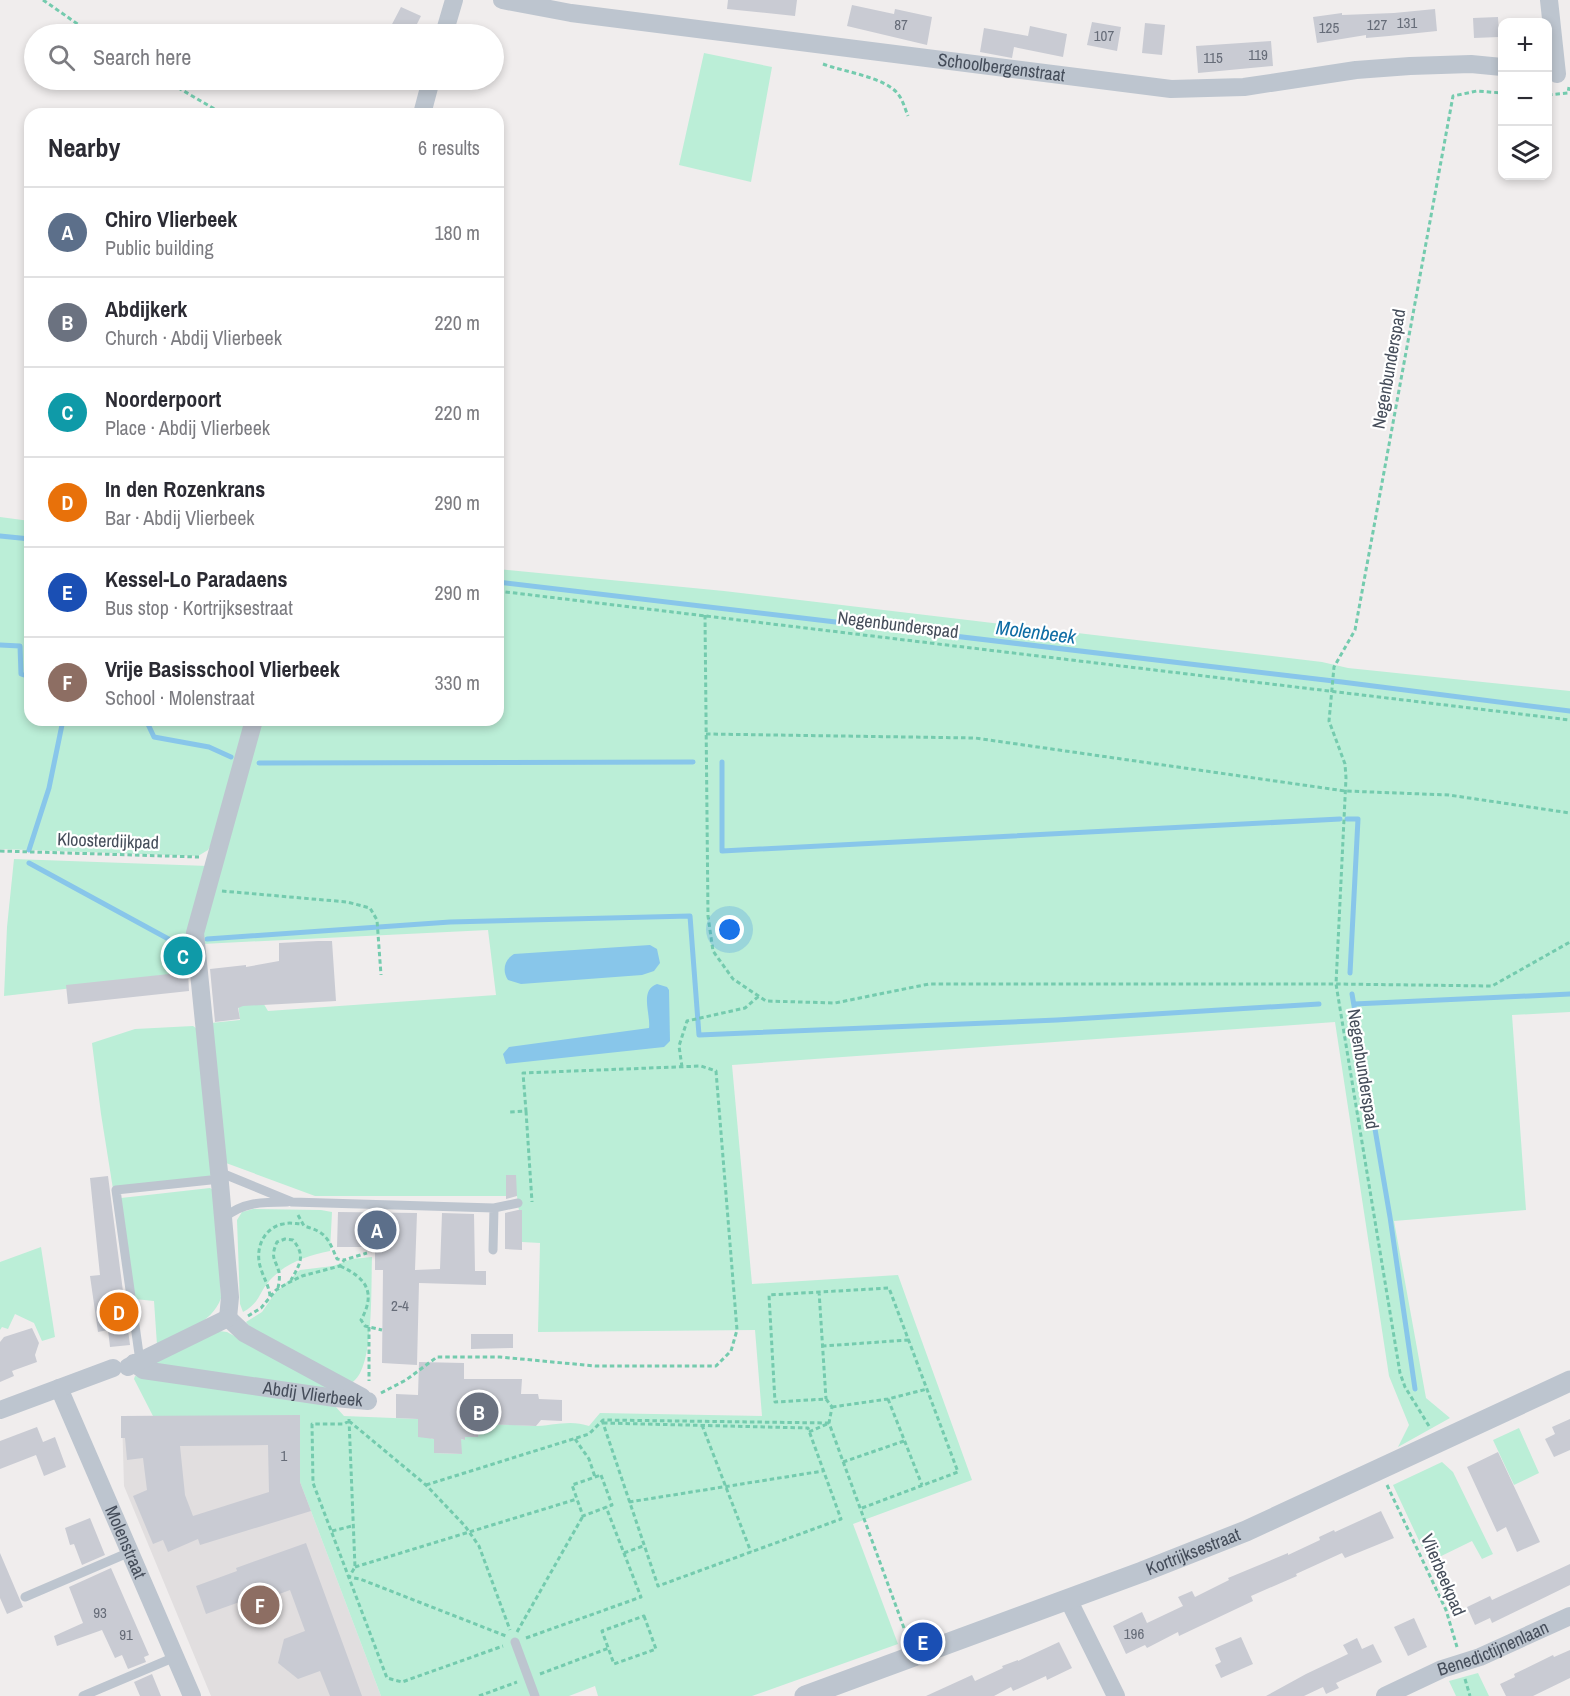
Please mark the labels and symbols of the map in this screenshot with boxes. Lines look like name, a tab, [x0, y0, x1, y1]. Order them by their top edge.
house number: 131	[1397, 12, 1417, 33]
house number: 87	[894, 14, 908, 35]
house number: 127	[1367, 14, 1387, 35]
house number: 125	[1319, 17, 1339, 38]
house number: 107	[1094, 25, 1114, 46]
house number: 119	[1248, 44, 1268, 65]
street label: Schoolbergenstraat	[936, 47, 1067, 87]
house number: 115	[1203, 47, 1223, 68]
street label: Negenbunderspad	[1366, 307, 1411, 431]
street label: Negenbunderspad	[836, 605, 960, 644]
water label: Molenbeek	[995, 613, 1078, 650]
street label: Kloosterdijkpad	[57, 826, 159, 855]
your location	[715, 915, 744, 944]
pin: C	[164, 934, 202, 978]
street label: Negenbunderspad	[1342, 1007, 1385, 1131]
pin: A	[358, 1208, 397, 1252]
pin: D	[100, 1290, 138, 1334]
house number: 2-4	[391, 1295, 409, 1316]
street label: Abdij Vlierbeek	[260, 1375, 364, 1413]
pin: B	[460, 1390, 498, 1434]
house number: 1	[281, 1445, 288, 1466]
street label: Molenstraat	[99, 1502, 153, 1582]
street label: Kortrijksestraat	[1142, 1522, 1244, 1581]
street label: Vlierbeekpad	[1415, 1530, 1472, 1620]
pin: F	[240, 1582, 280, 1628]
house number: 93	[93, 1602, 107, 1623]
street label: Benedictijnenlaan	[1434, 1614, 1553, 1682]
pin: E	[904, 1620, 942, 1664]
house number: 196	[1124, 1623, 1144, 1644]
house number: 91	[119, 1624, 133, 1645]

